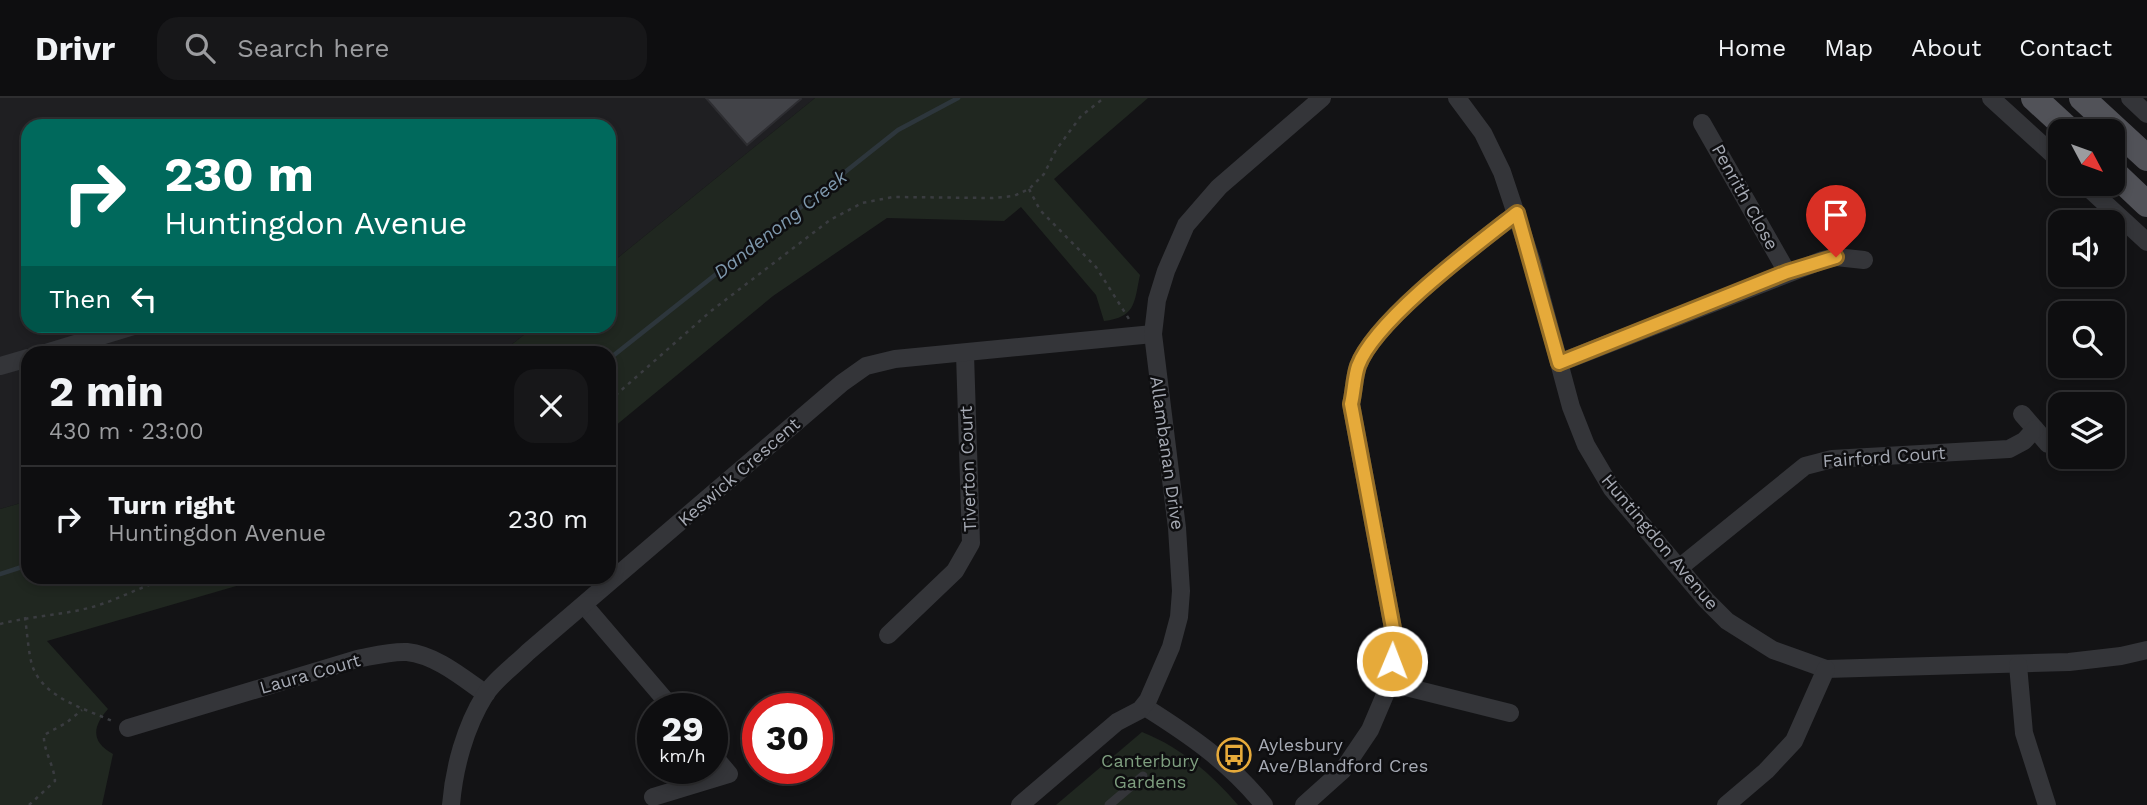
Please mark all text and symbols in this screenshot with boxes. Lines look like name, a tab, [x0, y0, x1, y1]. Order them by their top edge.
search box	[157, 17, 647, 80]
text: Drivr	[35, 29, 115, 68]
icon: search	[181, 29, 219, 67]
text: Search here	[237, 33, 390, 63]
text: Home	[1718, 34, 1786, 62]
text: Map	[1824, 34, 1873, 62]
text: About	[1911, 34, 1981, 62]
text: Contact	[2019, 34, 2112, 62]
north arrow	[2048, 119, 2124, 196]
map controls	[2048, 119, 2125, 469]
street label: Penrith Close	[1708, 140, 1783, 253]
text: 230 m	[164, 145, 314, 203]
icon: right	[49, 147, 140, 238]
water label: Dandenong Creek	[709, 165, 852, 284]
pin	[1806, 185, 1866, 257]
icon: arrive	[1817, 196, 1855, 234]
text: Huntingdon Avenue	[164, 204, 467, 242]
button: sound	[2048, 210, 2125, 287]
icon: left	[125, 280, 163, 318]
text: Then	[49, 284, 111, 314]
button: search	[2048, 301, 2125, 378]
text: 2 min	[49, 367, 164, 416]
button: close	[514, 369, 588, 443]
street label: Allambanan Drive	[1146, 375, 1189, 531]
button: layers	[2048, 392, 2125, 469]
street label: Tiverton Court	[955, 405, 980, 532]
street label: Keswick Crescent	[673, 413, 804, 530]
text: 430 m · 23:00	[49, 418, 204, 445]
street label: Fairford Court	[1822, 442, 1947, 471]
street label: Huntingdon Avenue	[1598, 470, 1723, 614]
text: Turn right	[108, 490, 235, 520]
icon: right	[49, 500, 87, 538]
text: 230 m	[508, 504, 588, 534]
text: Huntingdon Avenue	[108, 520, 326, 547]
position arrow	[1355, 624, 1429, 698]
street label: Laura Court	[257, 649, 363, 698]
speed limit sign: 30	[742, 693, 833, 784]
text: 29	[661, 708, 704, 750]
place label: Aylesbury Ave/Blandford Cres	[1258, 734, 1428, 776]
bus stop icon: Aylesbury Ave/Blandford Cres	[1215, 736, 1253, 774]
text: km/h	[659, 745, 706, 766]
park label: Canterbury Gardens	[1101, 750, 1200, 792]

